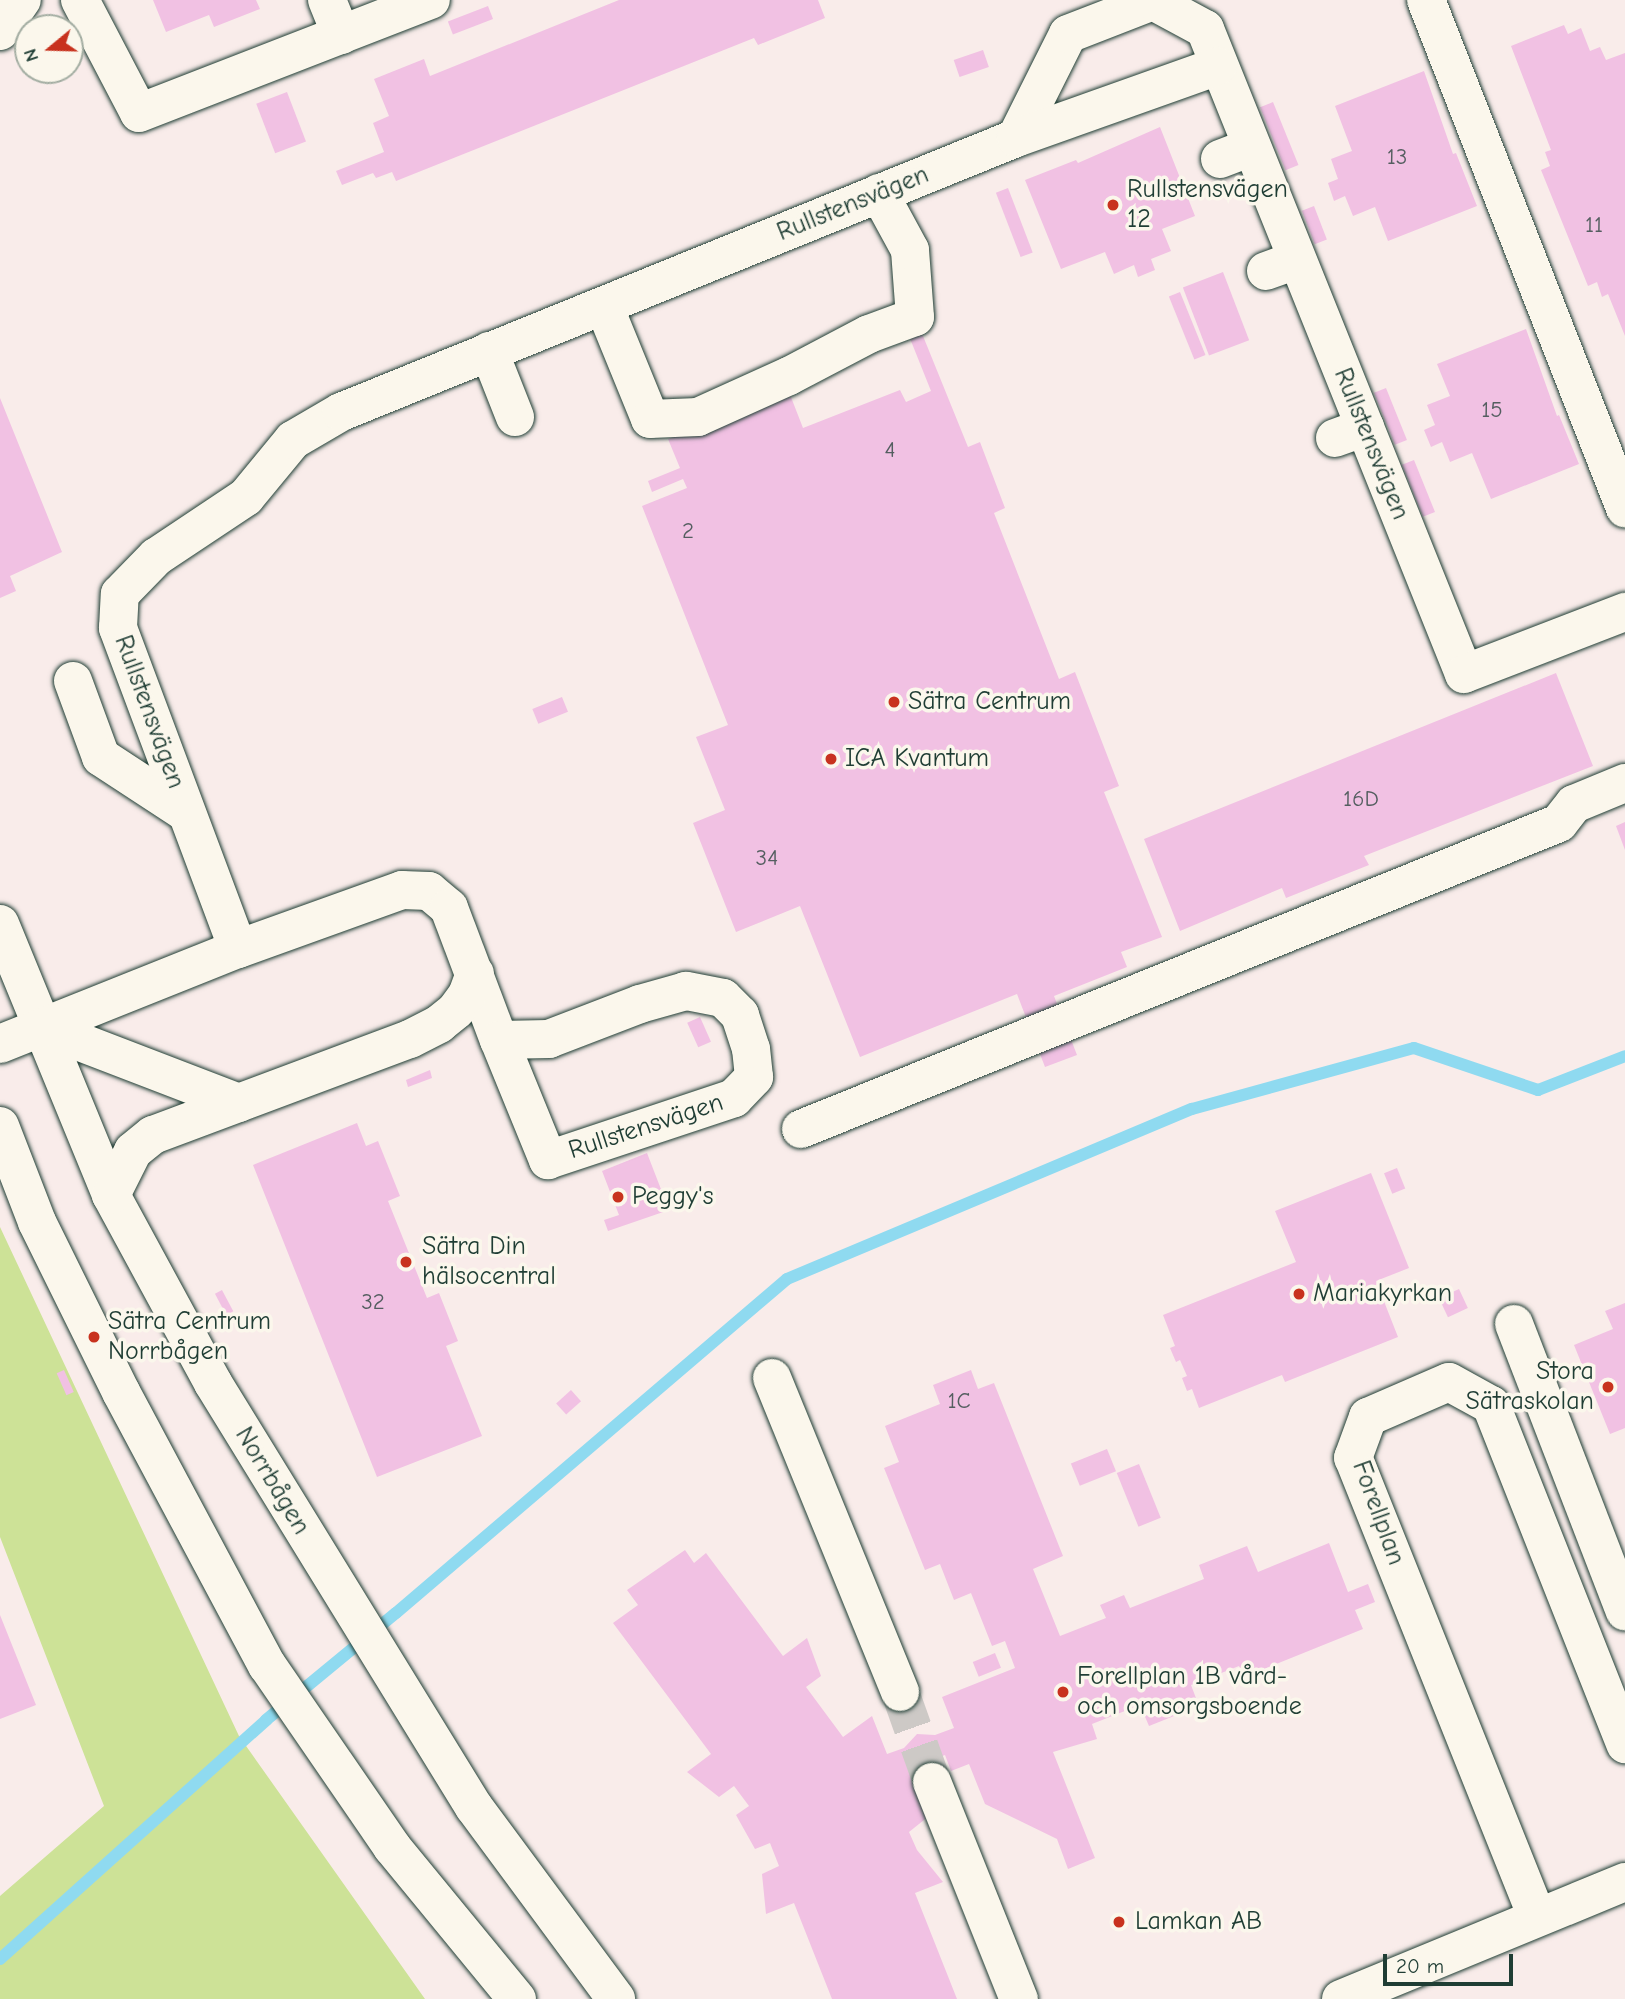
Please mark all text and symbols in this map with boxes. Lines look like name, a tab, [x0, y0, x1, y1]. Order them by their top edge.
north arrow	[14, 14, 84, 84]
text: N	[19, 46, 43, 65]
house number: 13	[1387, 143, 1407, 171]
street label: Rullstensvägen	[773, 159, 933, 249]
place label: Rullstensvägen 12	[1127, 174, 1288, 235]
marker: Rullstensvägen 12	[1105, 197, 1121, 213]
house number: 11	[1585, 211, 1603, 239]
street label: Rullstensvägen	[1326, 364, 1416, 524]
house number: 15	[1481, 396, 1503, 424]
house number: 4	[884, 436, 896, 464]
house number: 2	[682, 517, 694, 545]
street label: Rullstensvägen	[107, 631, 191, 793]
place label: Sätra Centrum	[908, 686, 1071, 718]
marker: Sätra Centrum	[886, 694, 902, 710]
place label: ICA Kvantum	[845, 743, 989, 775]
marker: ICA Kvantum	[823, 751, 839, 767]
house number: 16D	[1343, 785, 1379, 813]
house number: 34	[756, 844, 778, 872]
street label: Rullstensvägen	[565, 1087, 727, 1167]
place label: Peggy's	[632, 1181, 714, 1213]
marker: Peggy's	[610, 1189, 626, 1205]
place label: Sätra Din hälsocentral	[422, 1231, 556, 1292]
marker: Sätra Din hälsocentral	[396, 1252, 416, 1272]
place label: Mariakyrkan	[1313, 1278, 1452, 1310]
marker: Mariakyrkan	[1291, 1286, 1307, 1302]
house number: 32	[361, 1288, 385, 1316]
place label: Sätra Centrum Norrbågen	[108, 1306, 271, 1368]
marker: Sätra Centrum Norrbågen	[86, 1329, 102, 1345]
place label: Stora Sätraskolan	[1465, 1356, 1594, 1418]
marker: Stora Sätraskolan	[1600, 1379, 1616, 1395]
house number: 1C	[947, 1387, 971, 1415]
street label: Norrbågen	[228, 1422, 316, 1540]
street label: Forellplan	[1345, 1457, 1411, 1569]
place label: Forellplan 1B vård- och omsorgsboende	[1077, 1661, 1302, 1722]
marker: Forellplan 1B vård- och omsorgsboende	[1055, 1684, 1071, 1700]
place label: Lamkan AB	[1135, 1906, 1262, 1938]
marker: Lamkan AB	[1109, 1912, 1129, 1932]
scale bar	[1387, 1940, 1516, 1984]
text: 20 m	[1396, 1954, 1444, 1978]

